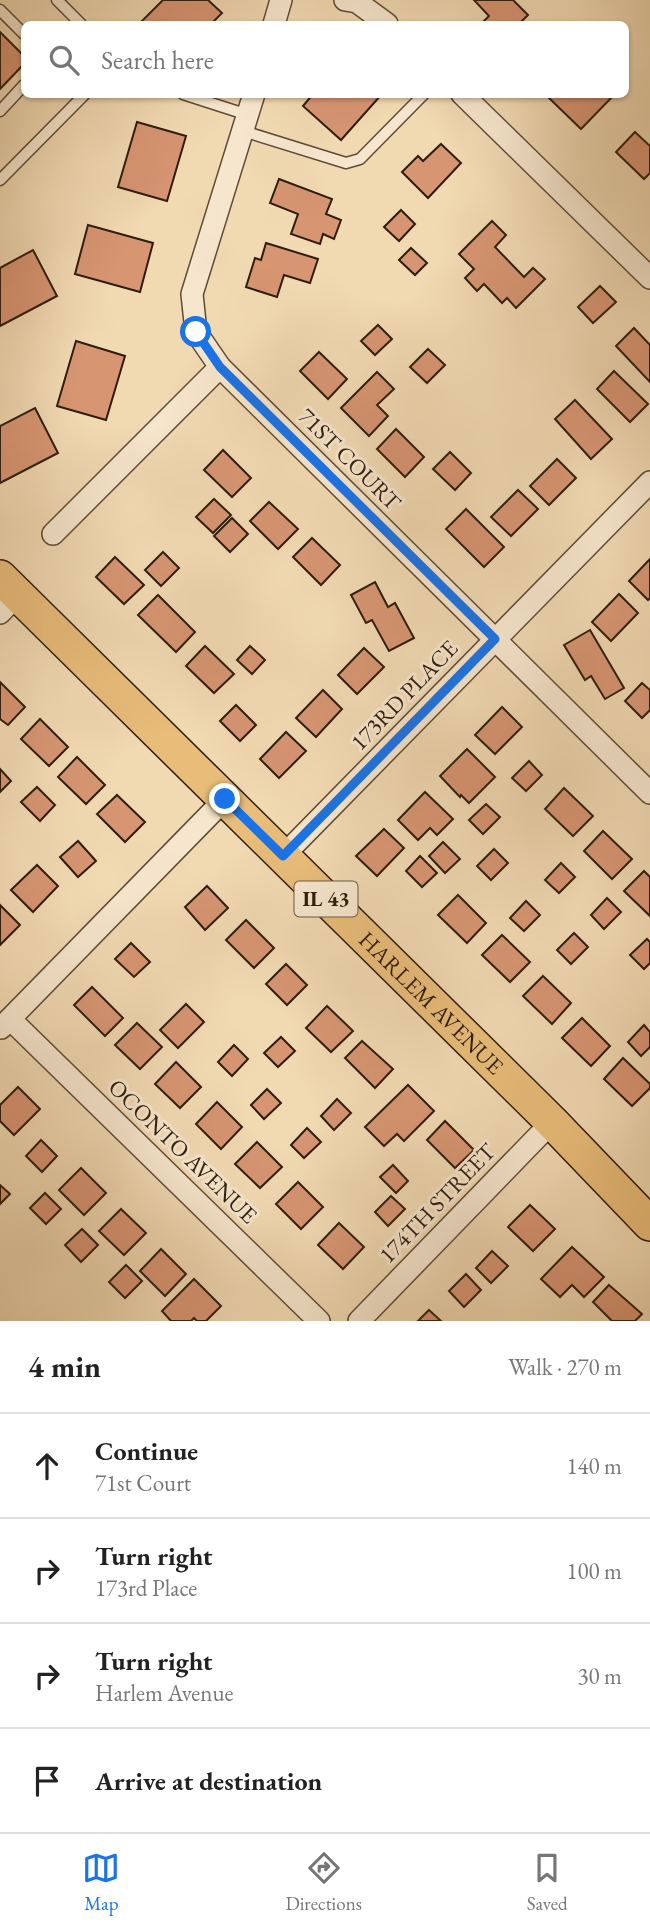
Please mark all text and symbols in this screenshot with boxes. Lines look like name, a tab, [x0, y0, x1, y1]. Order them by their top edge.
search box	[21, 21, 629, 98]
icon: search	[45, 41, 83, 79]
text: Search here	[101, 43, 214, 77]
route start	[180, 316, 211, 347]
street label: 71ST COURT	[292, 401, 408, 517]
street label: 173RD PLACE	[344, 633, 464, 757]
route end	[209, 783, 240, 814]
road number: IL 43	[294, 881, 358, 916]
street label: HARLEM AVENUE	[352, 925, 510, 1081]
street label: OCONTO AVENUE	[102, 1072, 264, 1230]
street label: 174TH STREET	[372, 1136, 502, 1269]
text: 4 min	[28, 1347, 101, 1386]
text: Walk · 270 m	[508, 1352, 622, 1382]
text: Continue	[95, 1434, 198, 1468]
icon: ahead	[28, 1447, 66, 1485]
text: 140 m	[566, 1451, 622, 1481]
text: 71st Court	[95, 1468, 191, 1498]
text: Turn right	[95, 1539, 213, 1573]
icon: right	[28, 1552, 66, 1590]
text: 100 m	[566, 1556, 622, 1586]
text: 173rd Place	[95, 1573, 197, 1603]
text: Turn right	[95, 1644, 213, 1678]
icon: right	[28, 1657, 66, 1695]
text: 30 m	[577, 1661, 622, 1691]
text: Harlem Avenue	[95, 1678, 233, 1708]
icon: arrive	[28, 1762, 66, 1800]
text: Arrive at destination	[95, 1764, 322, 1798]
tab: Map	[82, 1849, 120, 1916]
tab: Directions	[285, 1849, 362, 1916]
tab: Saved	[527, 1849, 568, 1916]

